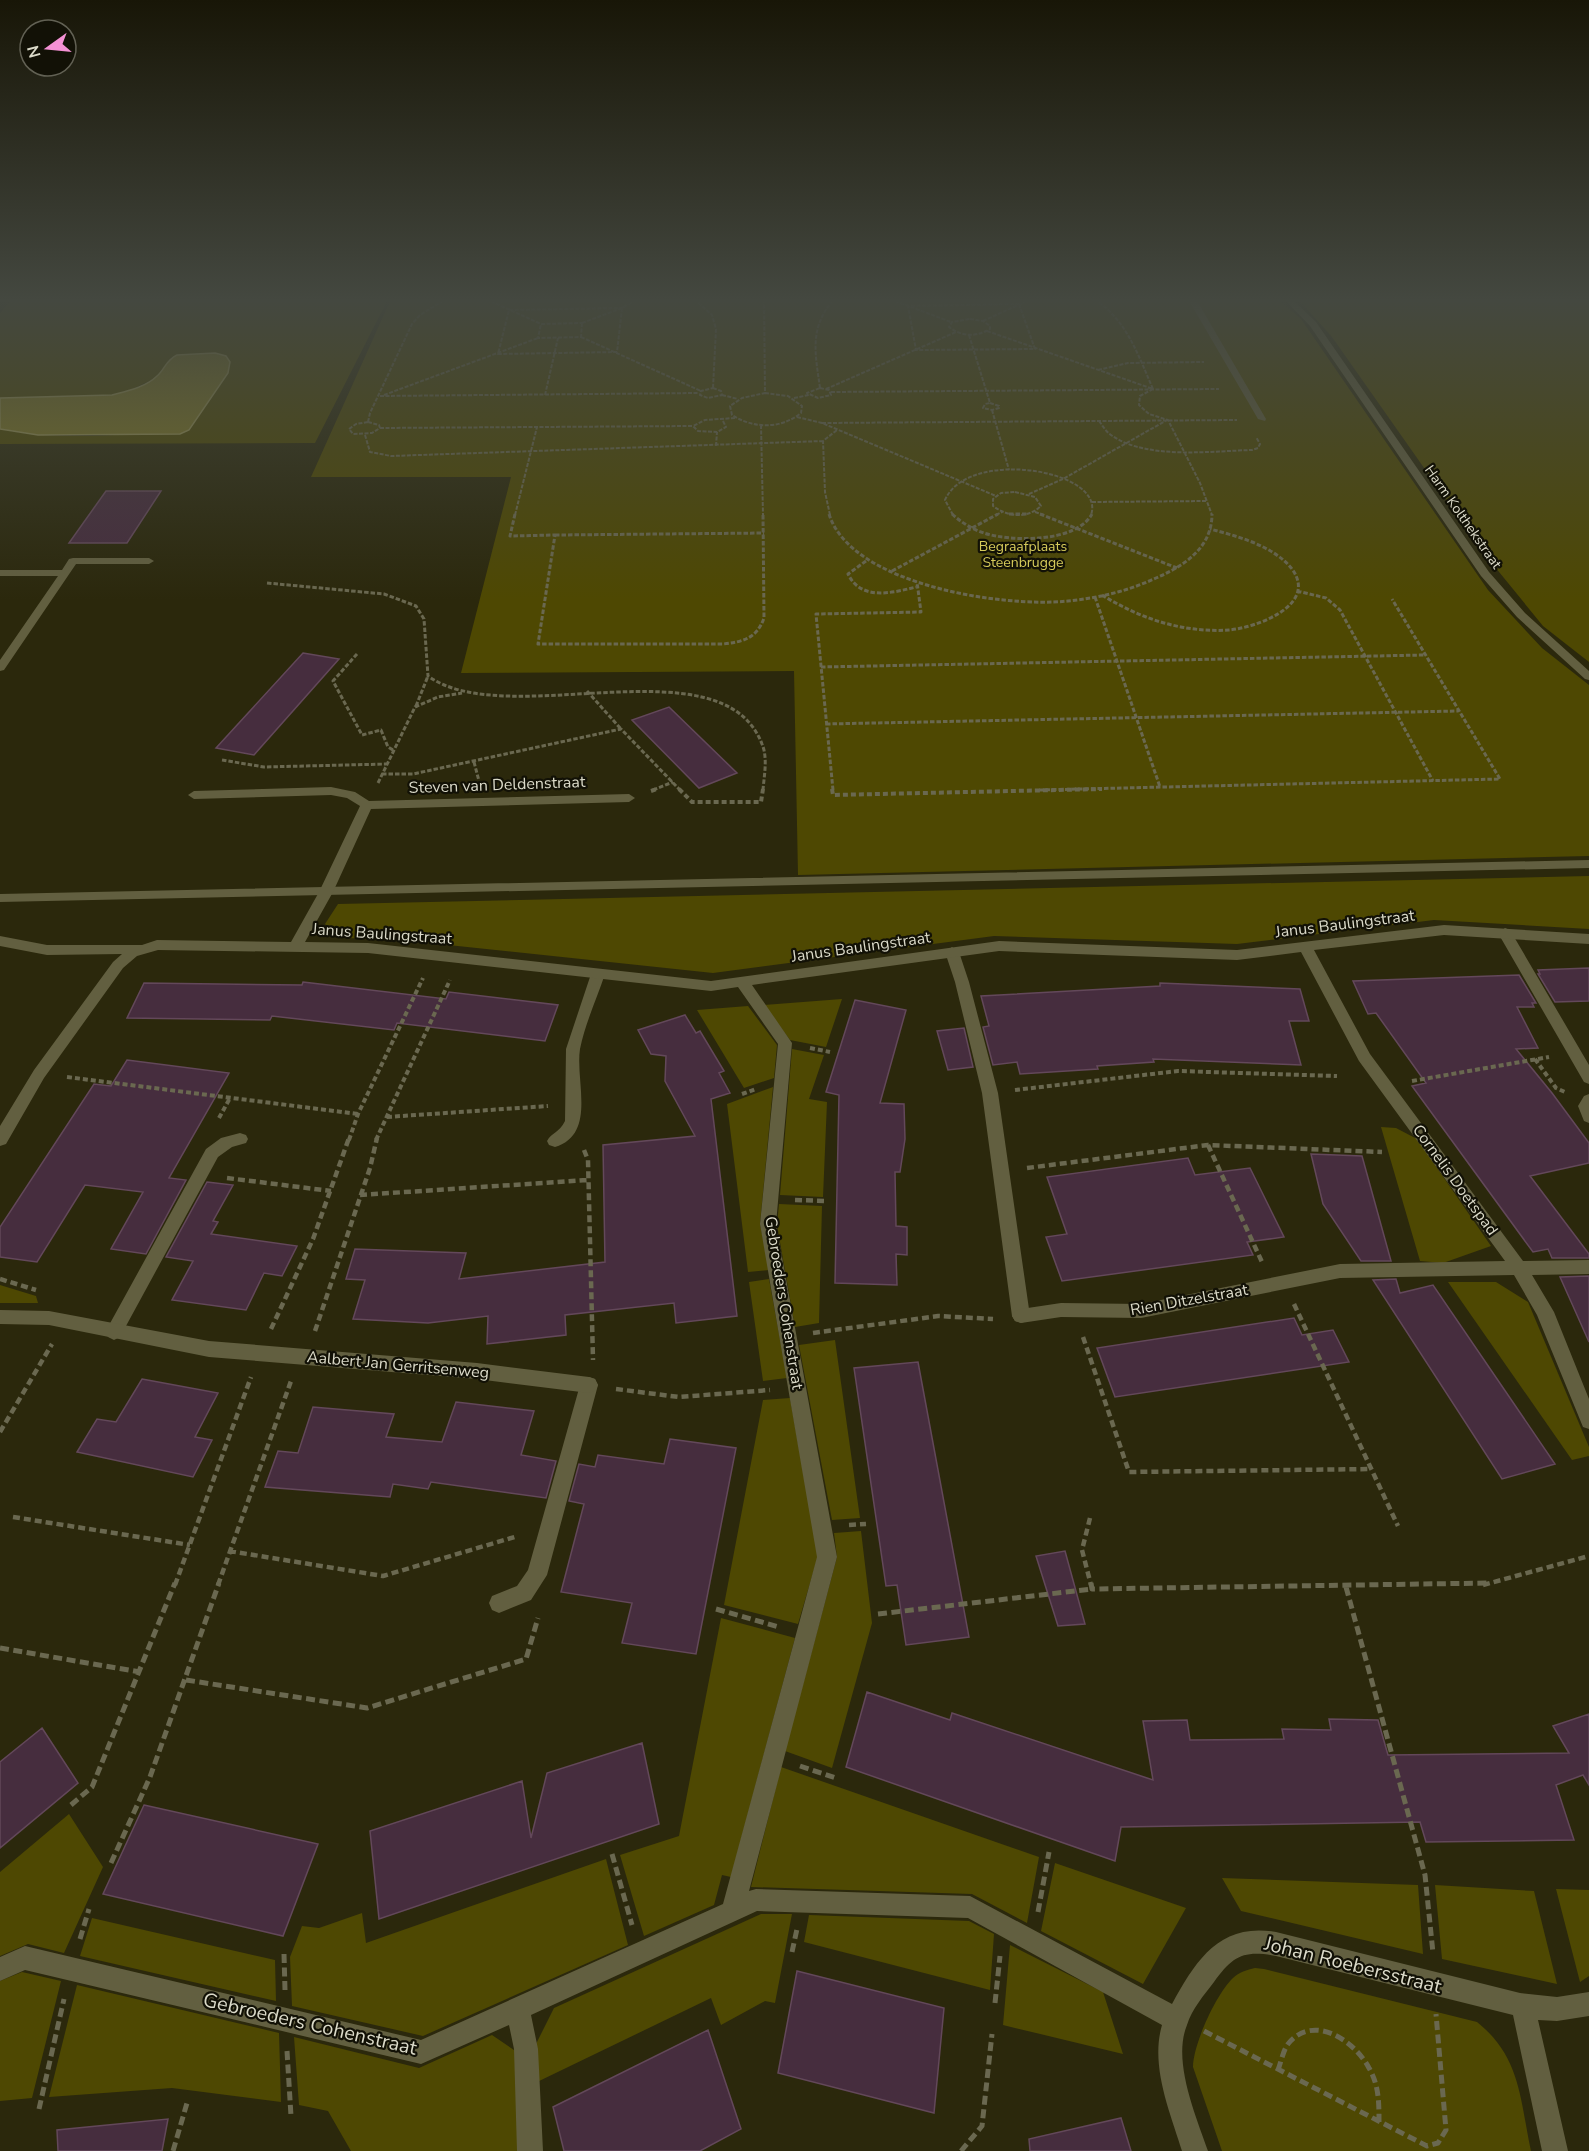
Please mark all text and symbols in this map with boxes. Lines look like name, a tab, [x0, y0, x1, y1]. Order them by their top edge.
north arrow	[18, 18, 78, 78]
text: N	[22, 43, 47, 60]
street label: Harm Kolthekstraat	[1420, 461, 1506, 573]
park label: Begraafplaats Steenbrugge	[979, 537, 1067, 572]
street label: Steven van Deldenstraat	[408, 771, 586, 799]
street label: Janus Baulingstraat	[1273, 904, 1416, 944]
street label: Janus Baulingstraat	[310, 918, 453, 950]
street label: Janus Baulingstraat	[789, 926, 932, 968]
street label: Cornelis Doetspad	[1407, 1120, 1503, 1240]
street label: Gebroeders Cohenstraat	[759, 1215, 809, 1392]
street label: Rien Ditzelstraat	[1128, 1279, 1250, 1321]
street label: Aalbert Jan Gerritsenweg	[306, 1346, 490, 1384]
street label: Johan Roebersstraat	[1261, 1930, 1445, 2000]
street label: Gebroeders Cohenstraat	[200, 1986, 421, 2062]

